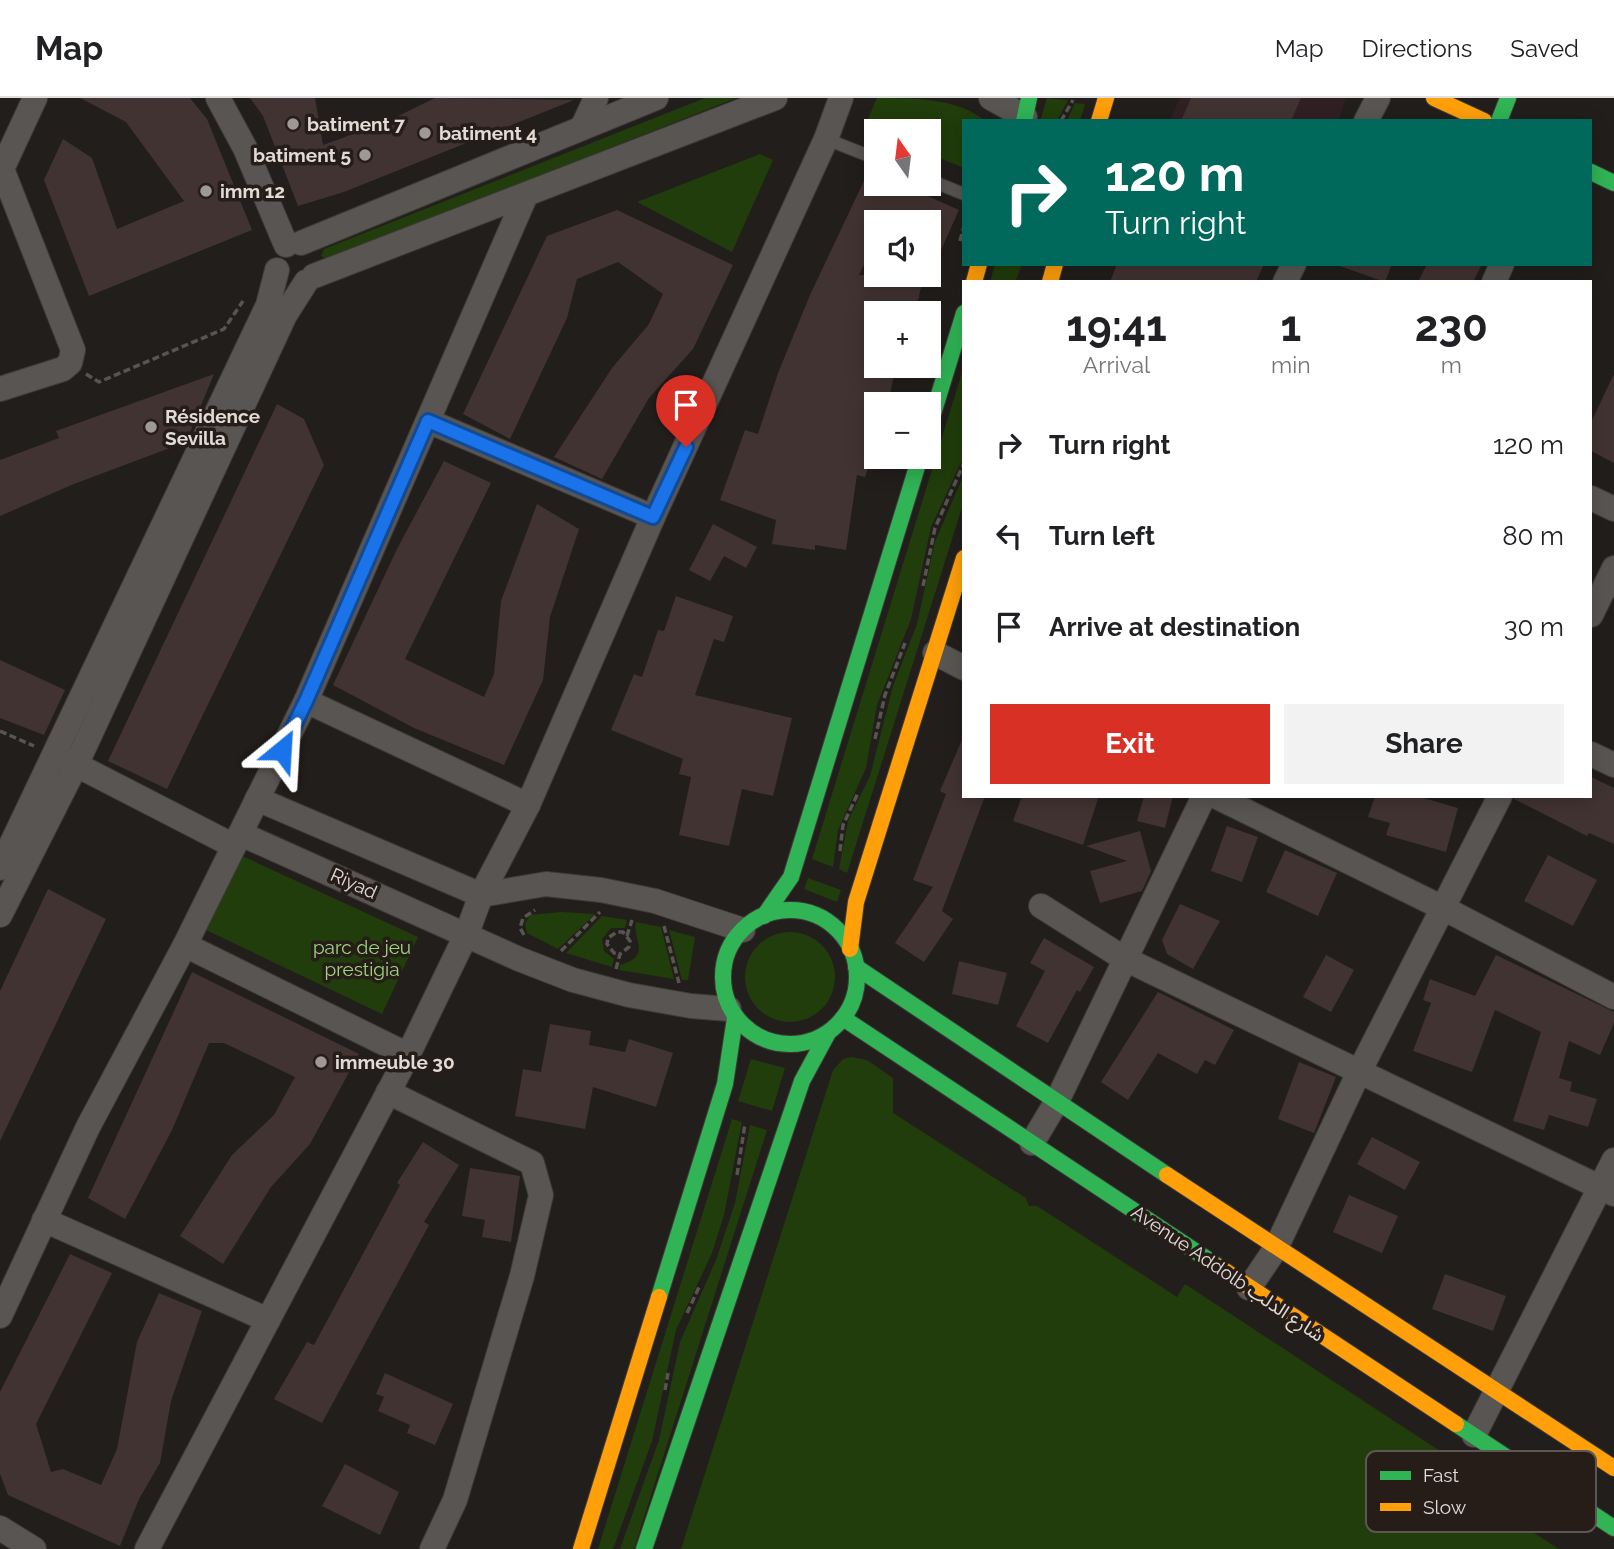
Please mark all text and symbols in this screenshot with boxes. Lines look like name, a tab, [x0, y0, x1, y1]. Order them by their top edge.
text: Map	[35, 29, 103, 68]
text: Map	[1275, 34, 1324, 63]
text: Directions	[1362, 34, 1472, 63]
text: Saved	[1510, 34, 1579, 63]
place label: batiment 7	[307, 113, 405, 135]
marker: batiment 7	[285, 116, 301, 132]
north arrow	[864, 119, 942, 196]
map controls	[864, 119, 941, 469]
place label: batiment 4	[439, 122, 537, 144]
marker: batiment 4	[417, 125, 433, 141]
place label: batiment 5	[253, 144, 351, 166]
text: 120 m	[1105, 145, 1244, 202]
marker: batiment 5	[357, 147, 373, 163]
icon: right	[990, 147, 1081, 238]
place label: imm 12	[220, 180, 285, 202]
marker: imm 12	[198, 183, 214, 199]
text: Turn right	[1105, 204, 1246, 241]
button: sound	[864, 210, 941, 287]
button: +	[864, 301, 941, 378]
text: 19:41	[1066, 302, 1167, 351]
text: 1	[1280, 302, 1301, 351]
text: 230	[1415, 302, 1488, 351]
text: Arrival	[1083, 351, 1150, 378]
text: min	[1271, 351, 1311, 378]
text: m	[1441, 351, 1462, 378]
pin	[656, 375, 716, 447]
icon: arrive	[667, 386, 705, 424]
button: −	[864, 392, 941, 469]
place label: Résidence Sevilla	[165, 405, 260, 449]
marker: Résidence Sevilla	[143, 419, 159, 435]
icon: right	[990, 426, 1028, 464]
text: Turn right	[1049, 430, 1170, 460]
text: 120 m	[1493, 430, 1564, 460]
icon: left	[990, 517, 1028, 555]
text: Turn left	[1049, 521, 1155, 551]
text: 80 m	[1502, 521, 1564, 551]
icon: arrive	[990, 608, 1028, 646]
text: Arrive at destination	[1049, 612, 1300, 642]
text: 30 m	[1504, 612, 1564, 642]
button: Exit	[990, 704, 1270, 784]
button: Share	[1284, 704, 1564, 784]
position arrow	[245, 713, 319, 787]
street label: Riyad	[327, 863, 381, 903]
park label: parc de jeu prestigia	[313, 936, 411, 980]
place label: immeuble 30	[335, 1051, 455, 1073]
marker: immeuble 30	[313, 1054, 329, 1070]
street label: Avenue Addolb شارع الدلب	[1126, 1200, 1328, 1348]
legend	[1366, 1451, 1596, 1532]
text: Fast	[1423, 1464, 1459, 1486]
text: Slow	[1423, 1496, 1467, 1518]

